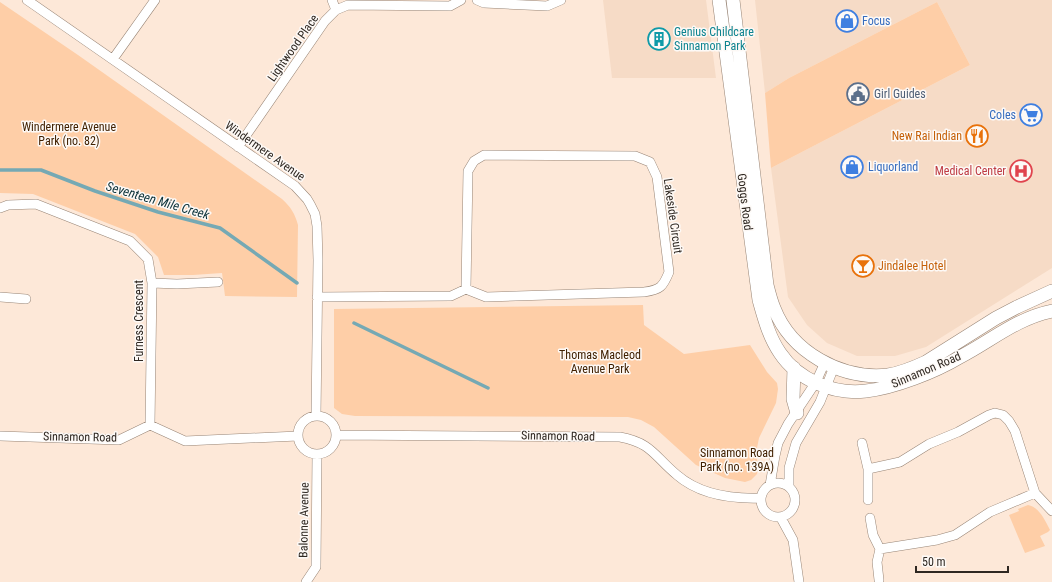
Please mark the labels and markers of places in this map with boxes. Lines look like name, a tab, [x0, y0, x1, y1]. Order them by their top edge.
shop icon: Focus	[834, 8, 860, 34]
place label: Focus	[862, 14, 891, 28]
place label: Genius Childcare Sinnamon Park	[674, 25, 754, 53]
building icon: Genius Childcare Sinnamon Park	[646, 26, 672, 52]
public building icon: Girl Guides	[845, 81, 871, 107]
place label: Girl Guides	[874, 87, 926, 101]
supermarket icon: Coles	[1018, 102, 1044, 128]
place label: Coles	[989, 108, 1016, 122]
restaurant icon: New Rai Indian	[964, 123, 990, 149]
place label: New Rai Indian	[892, 129, 962, 143]
shop icon: Liquorland	[839, 154, 865, 180]
hospital icon: Medical Center	[1008, 158, 1034, 184]
place label: Liquorland	[868, 160, 918, 174]
place label: Medical Center	[935, 164, 1006, 178]
bar icon: Jindalee Hotel	[850, 253, 876, 279]
place label: Jindalee Hotel	[878, 259, 946, 273]

